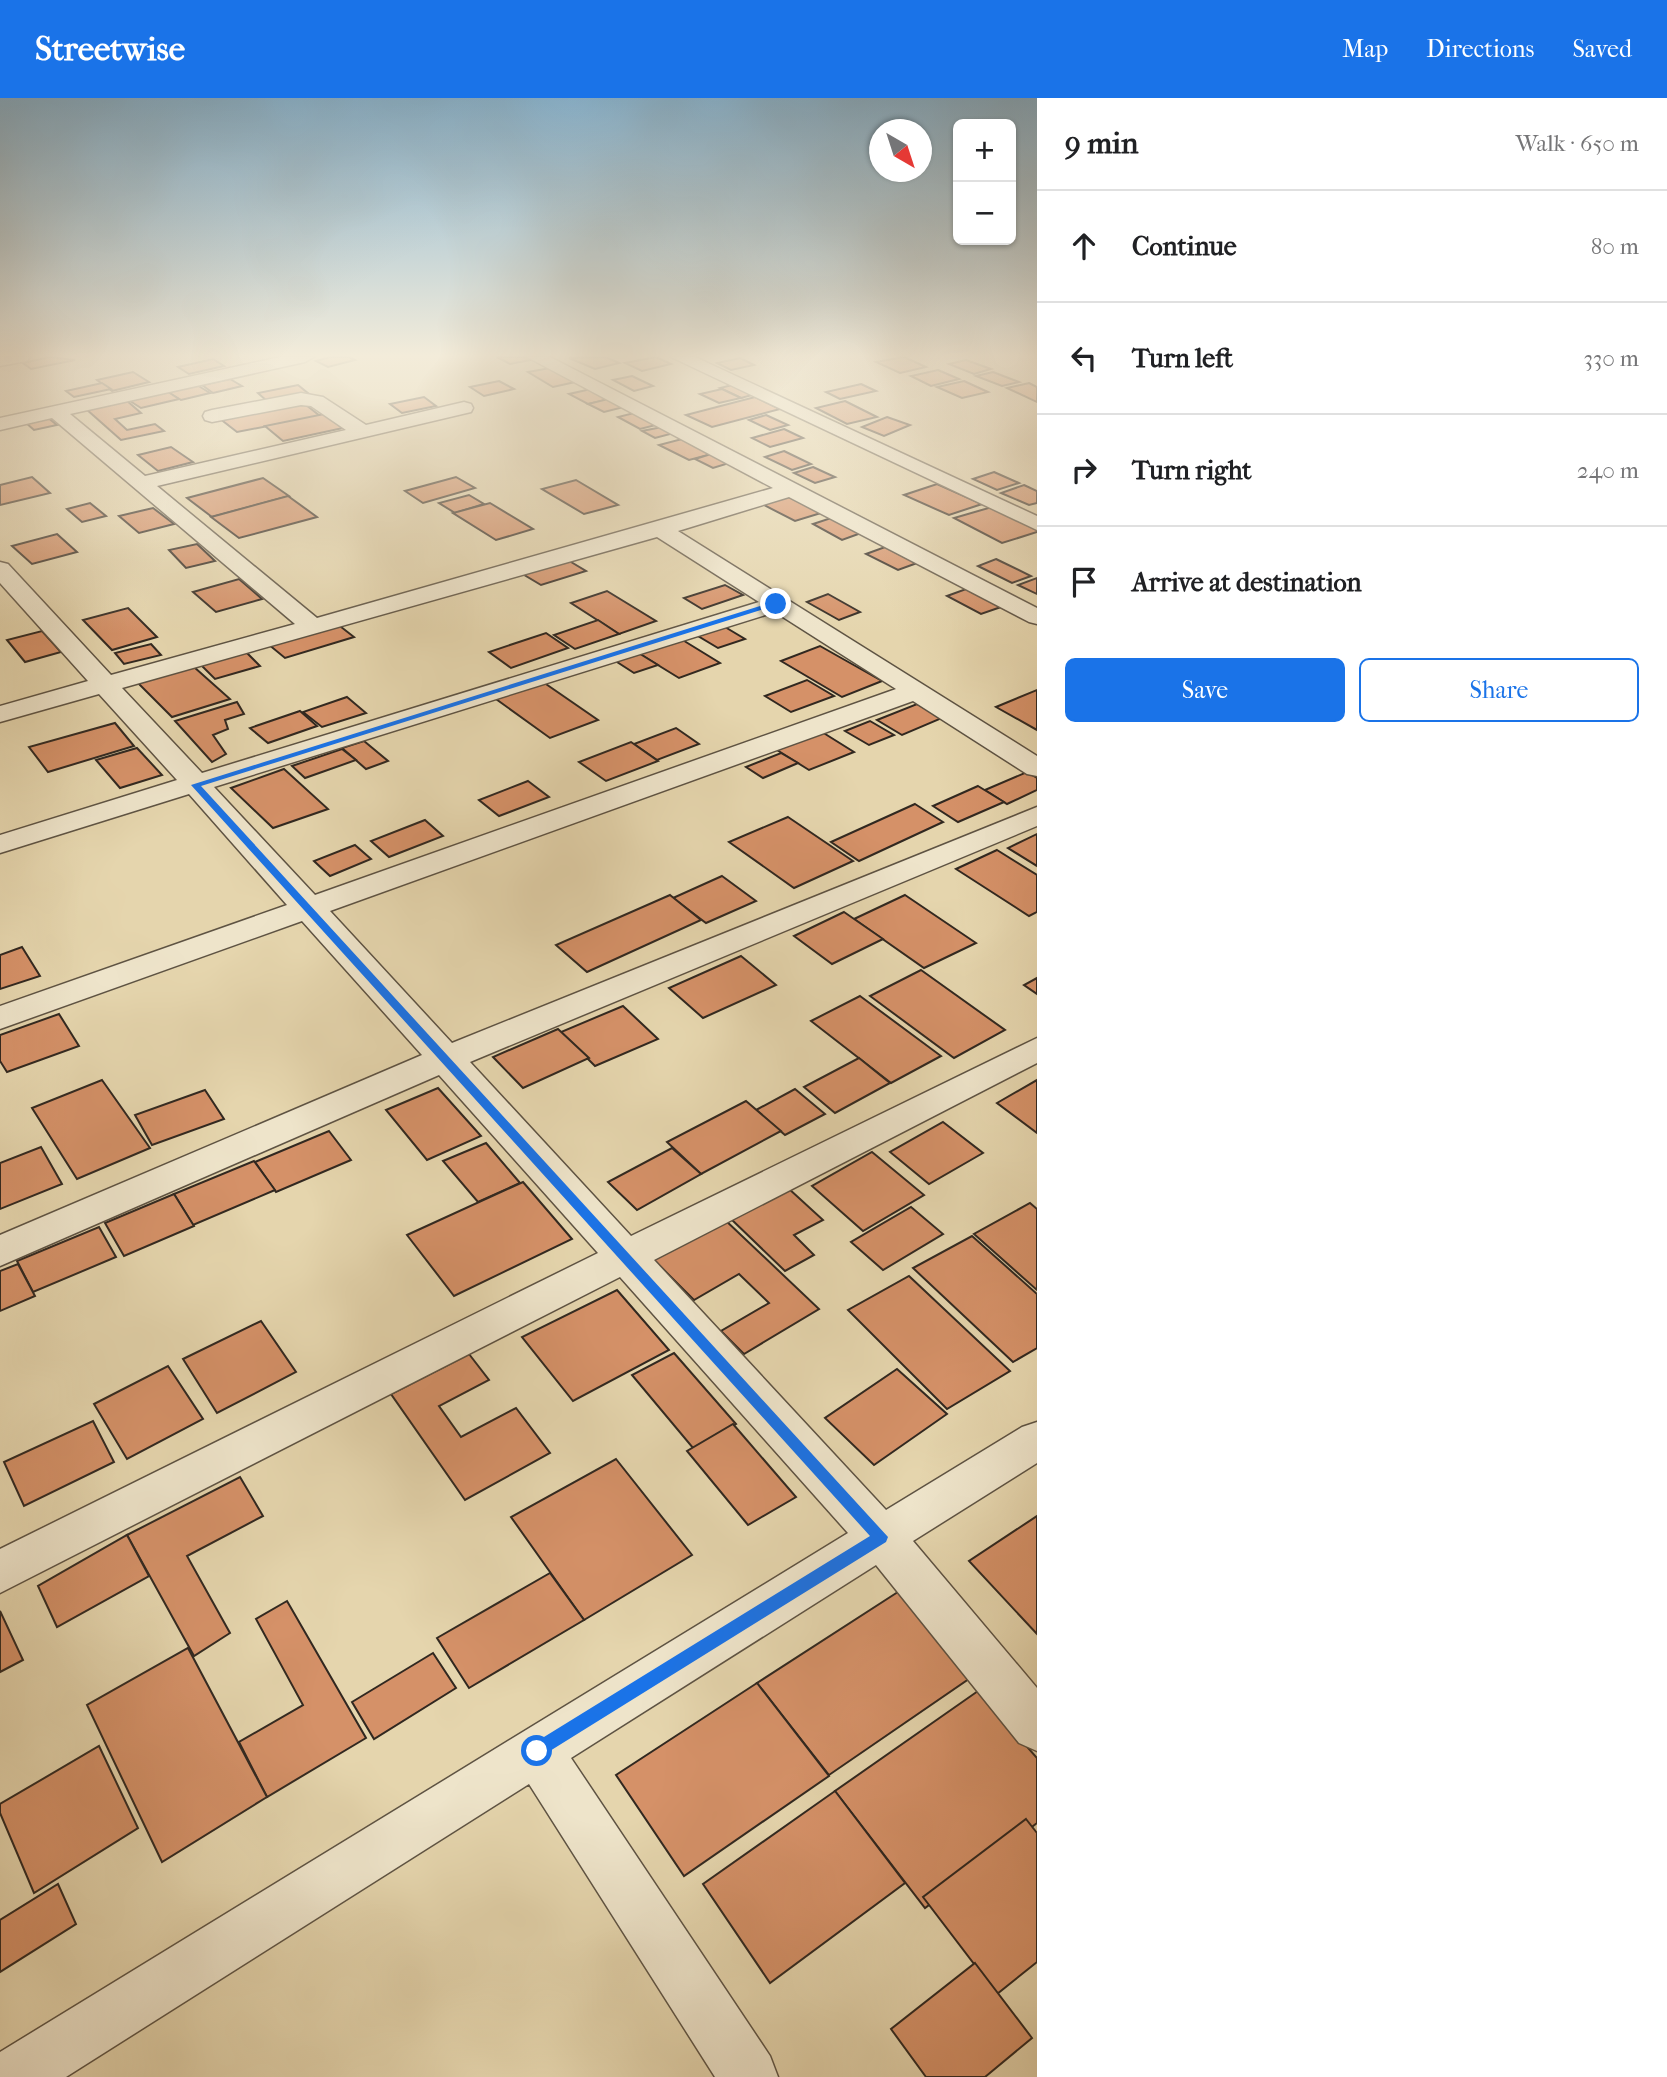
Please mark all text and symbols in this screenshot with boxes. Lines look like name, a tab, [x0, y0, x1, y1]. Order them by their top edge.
text: Streetwise	[35, 30, 185, 69]
text: Map	[1342, 35, 1388, 63]
text: Directions	[1426, 35, 1534, 63]
text: Saved	[1572, 35, 1632, 63]
north arrow	[869, 119, 932, 182]
map controls	[953, 119, 1016, 245]
button: +	[953, 119, 1016, 182]
text: 9 min	[1065, 126, 1138, 161]
text: Walk · 650 m	[1516, 130, 1639, 157]
button: −	[953, 182, 1016, 245]
icon: ahead	[1065, 227, 1103, 265]
text: Continue	[1132, 231, 1237, 262]
text: 80 m	[1591, 233, 1639, 260]
icon: left	[1065, 339, 1103, 377]
text: Turn left	[1132, 343, 1233, 374]
text: 330 m	[1583, 345, 1639, 372]
icon: right	[1065, 451, 1103, 489]
text: Turn right	[1132, 455, 1252, 486]
text: 240 m	[1577, 457, 1639, 484]
icon: arrive	[1065, 563, 1103, 601]
text: Arrive at destination	[1132, 567, 1362, 598]
route end	[760, 588, 791, 619]
button: Save	[1065, 658, 1345, 722]
button: Share	[1359, 658, 1639, 722]
route start	[521, 1735, 552, 1766]

